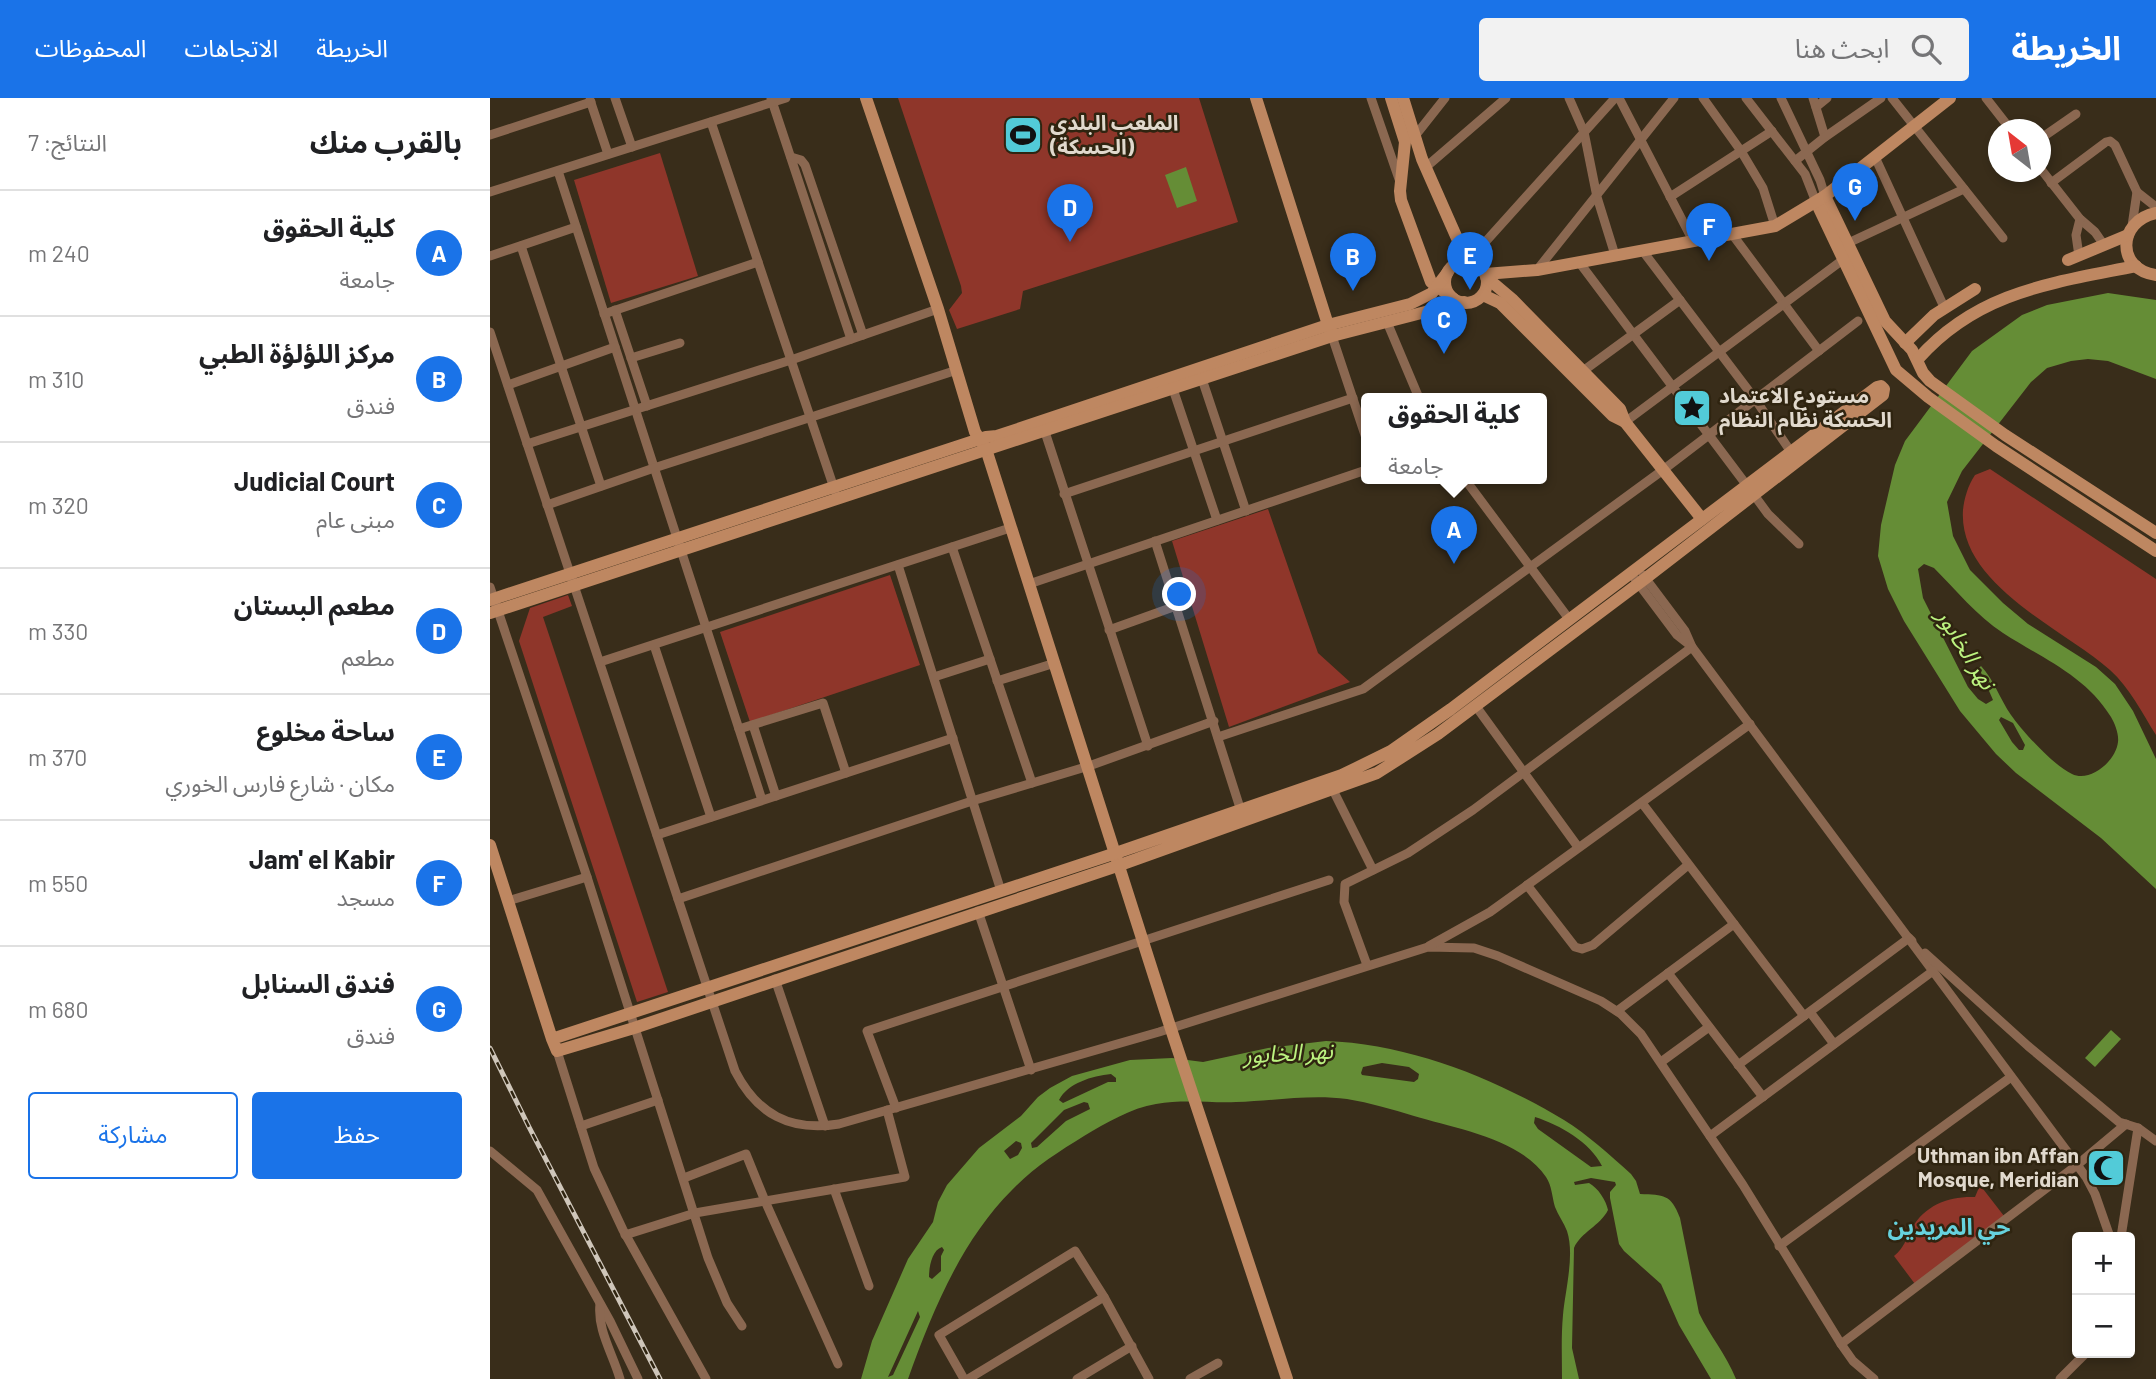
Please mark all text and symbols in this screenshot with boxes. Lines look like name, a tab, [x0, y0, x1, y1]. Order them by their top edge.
search box	[1479, 18, 1969, 81]
text: الخريطة	[2011, 27, 2121, 67]
icon: search	[1907, 30, 1945, 68]
text: ابحث هنا	[1795, 32, 1889, 63]
text: المحفوظات	[35, 33, 146, 62]
text: الاتجاهات	[184, 33, 278, 62]
text: الخريطة	[316, 33, 388, 62]
place label: الملعب البلدي (الحسكة)	[1049, 109, 1179, 158]
sports icon: الملعب البلدي (الحسكة)	[1002, 114, 1044, 156]
north arrow	[1988, 119, 2051, 182]
text: بالقرب منك	[310, 123, 462, 159]
text: النتائج: 7	[28, 128, 107, 156]
pin: G	[1832, 163, 1878, 221]
pin: D	[1047, 184, 1093, 242]
pin: F	[1686, 203, 1732, 261]
text: كلية الحقوق	[263, 211, 395, 242]
pin: E	[1447, 232, 1493, 290]
pin: B	[1330, 233, 1376, 291]
text: 240 m	[28, 239, 90, 267]
text: A	[431, 239, 447, 267]
text: جامعة	[340, 265, 395, 293]
pin: C	[1421, 296, 1467, 354]
text: مركز اللؤلؤة الطبي	[199, 337, 395, 368]
text: 310 m	[28, 365, 84, 393]
text: B	[432, 365, 446, 393]
place label: مستودع الاعتماد الحسكة نظام النظام	[1719, 382, 1892, 436]
place icon: مستودع الاعتماد الحسكة نظام النظام	[1671, 387, 1713, 429]
text: فندق	[347, 391, 395, 419]
popup	[1361, 393, 1547, 484]
text: كلية الحقوق	[1388, 397, 1520, 428]
text: جامعة	[1388, 451, 1444, 479]
text: Judicial Court	[234, 465, 395, 496]
text: 320 m	[28, 491, 89, 519]
text: C	[432, 491, 446, 519]
text: مبنى عام	[316, 505, 395, 533]
pin: A	[1431, 506, 1477, 564]
your location	[1162, 577, 1196, 611]
text: مطعم البستان	[234, 589, 395, 620]
water label: نهر الخابور	[1929, 601, 2004, 696]
text: 330 m	[28, 617, 88, 645]
text: D	[432, 617, 446, 645]
text: مطعم	[342, 643, 395, 671]
text: ساحة مخلوع	[256, 715, 395, 746]
text: 370 m	[28, 743, 87, 771]
text: E	[432, 743, 446, 771]
text: مكان · شارع فارس الخوري	[165, 769, 395, 797]
text: Jam' el Kabir	[249, 843, 395, 874]
text: 550 m	[28, 869, 88, 897]
text: F	[433, 869, 445, 897]
text: مسجد	[336, 883, 395, 911]
text: فندق السنابل	[242, 967, 395, 998]
text: 680 m	[28, 995, 88, 1023]
text: G	[432, 995, 446, 1023]
text: فندق	[347, 1021, 395, 1049]
water label: نهر الخابور	[1240, 1036, 1336, 1069]
button: مشاركة	[28, 1092, 238, 1179]
button: حفظ	[252, 1092, 462, 1179]
place label: Uthman ibn Affan Mosque, Meridian	[1917, 1142, 2079, 1191]
mosque icon: Uthman ibn Affan Mosque, Meridian	[2085, 1147, 2127, 1189]
district label: حي المريدين	[1888, 1212, 2010, 1245]
map controls	[2072, 1232, 2135, 1358]
button: +	[2072, 1232, 2135, 1295]
button: −	[2072, 1295, 2135, 1358]

